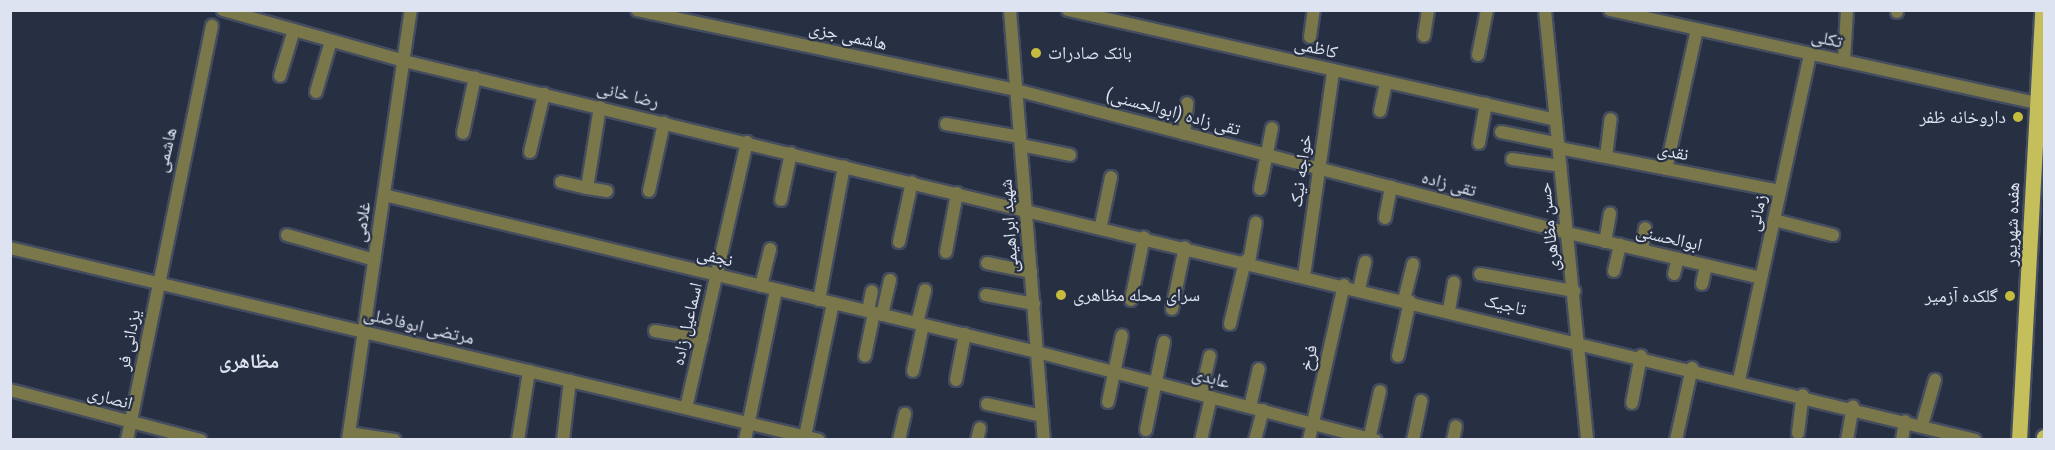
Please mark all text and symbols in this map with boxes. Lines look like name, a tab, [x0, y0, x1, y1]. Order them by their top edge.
street label: هاشمی جزی	[807, 17, 889, 55]
street label: تکلی	[1809, 25, 1845, 53]
street label: کاظمی	[1292, 33, 1340, 63]
place label: بانک صادرات	[1048, 42, 1132, 64]
marker: بانک صادرات	[1029, 46, 1043, 60]
street label: رضا خانی	[595, 77, 661, 113]
street label: تقی زاده (ابوالحسنی)	[1103, 84, 1243, 140]
place label: داروخانه ظفر	[1920, 106, 2006, 128]
marker: داروخانه ظفر	[2011, 110, 2025, 124]
street label: هاشمی	[150, 125, 182, 175]
street label: خواجه نیک	[1285, 133, 1317, 209]
street label: نقدی	[1655, 138, 1691, 166]
street label: تقی زاده	[1419, 166, 1479, 202]
street label: شهید ابراهیمی	[995, 178, 1023, 274]
street label: حسن مظاهری	[1534, 181, 1564, 273]
street label: هفده شهریور	[2000, 182, 2024, 266]
street label: زمانی	[1743, 193, 1771, 233]
street label: غلامی	[348, 200, 376, 244]
street label: ابوالحسنی	[1634, 220, 1704, 256]
street label: نجفی	[695, 242, 735, 272]
street label: اسماعیل زاده	[667, 280, 707, 368]
place label: سرای محله مظاهری	[1073, 284, 1200, 306]
place label: گلكده آزمير	[1925, 285, 1998, 307]
marker: سرای محله مظاهری	[1054, 288, 1068, 302]
marker: گلكده آزمير	[2003, 289, 2017, 303]
street label: تاجیک	[1482, 290, 1528, 320]
street label: مرتضی ابوفاضلی	[362, 303, 476, 349]
street label: یزدانی فر	[113, 308, 145, 372]
street label: فرخ	[1296, 343, 1322, 373]
district label: مظاهری	[219, 349, 279, 373]
street label: عابدی	[1190, 363, 1232, 393]
street label: انصاری	[85, 382, 135, 414]

